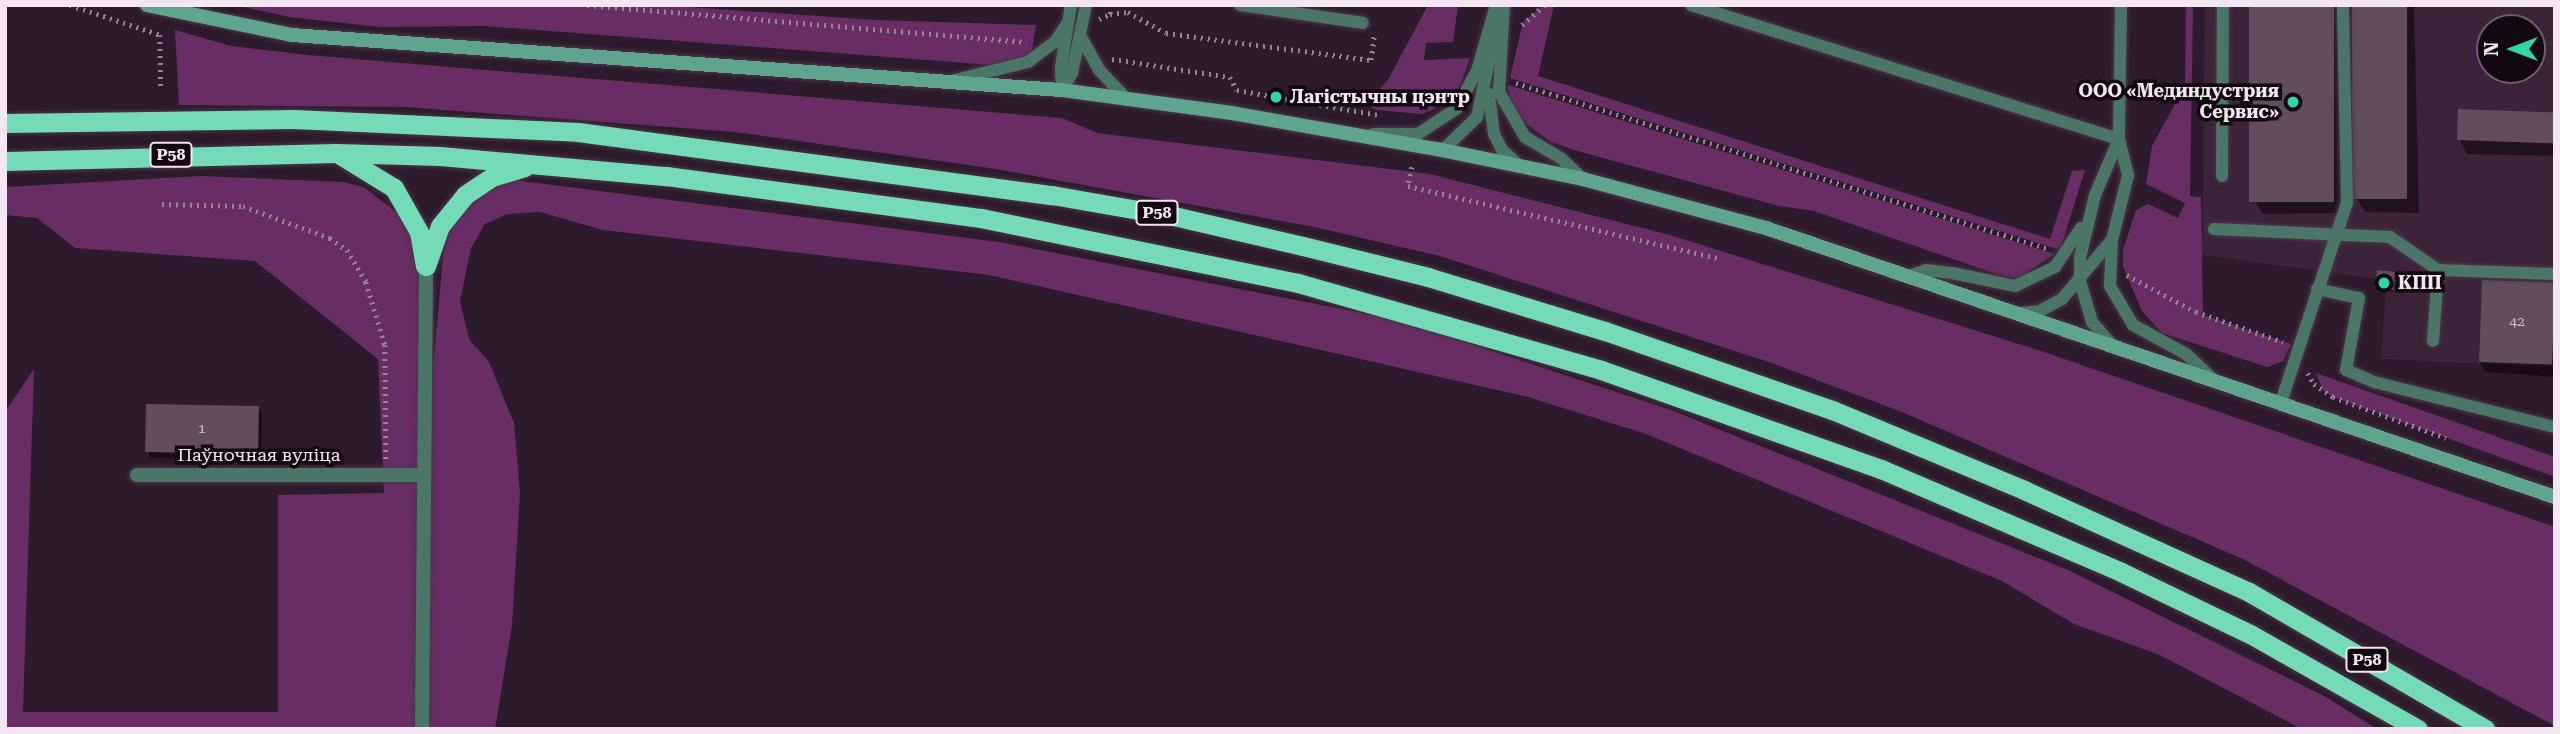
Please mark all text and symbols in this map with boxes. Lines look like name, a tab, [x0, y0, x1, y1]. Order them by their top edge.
north arrow	[2476, 14, 2546, 84]
text: N	[2480, 42, 2503, 56]
place label: ООО «Мединдустрия Сервис»	[2078, 81, 2279, 124]
place label: Лагістычны цэнтр	[1290, 86, 1470, 108]
marker: Лагістычны цэнтр	[1268, 89, 1284, 105]
marker: ООО «Мединдустрия Сервис»	[2285, 94, 2301, 110]
road number: Р58	[148, 142, 194, 168]
road number: Р58	[1134, 200, 1180, 226]
place label: КПП	[2398, 272, 2442, 294]
marker: КПП	[2376, 275, 2392, 291]
house number: 42	[2509, 313, 2525, 329]
house number: 1	[198, 420, 206, 436]
street label: Паўночная вуліца	[177, 444, 341, 466]
road number: Р58	[2344, 648, 2390, 673]

